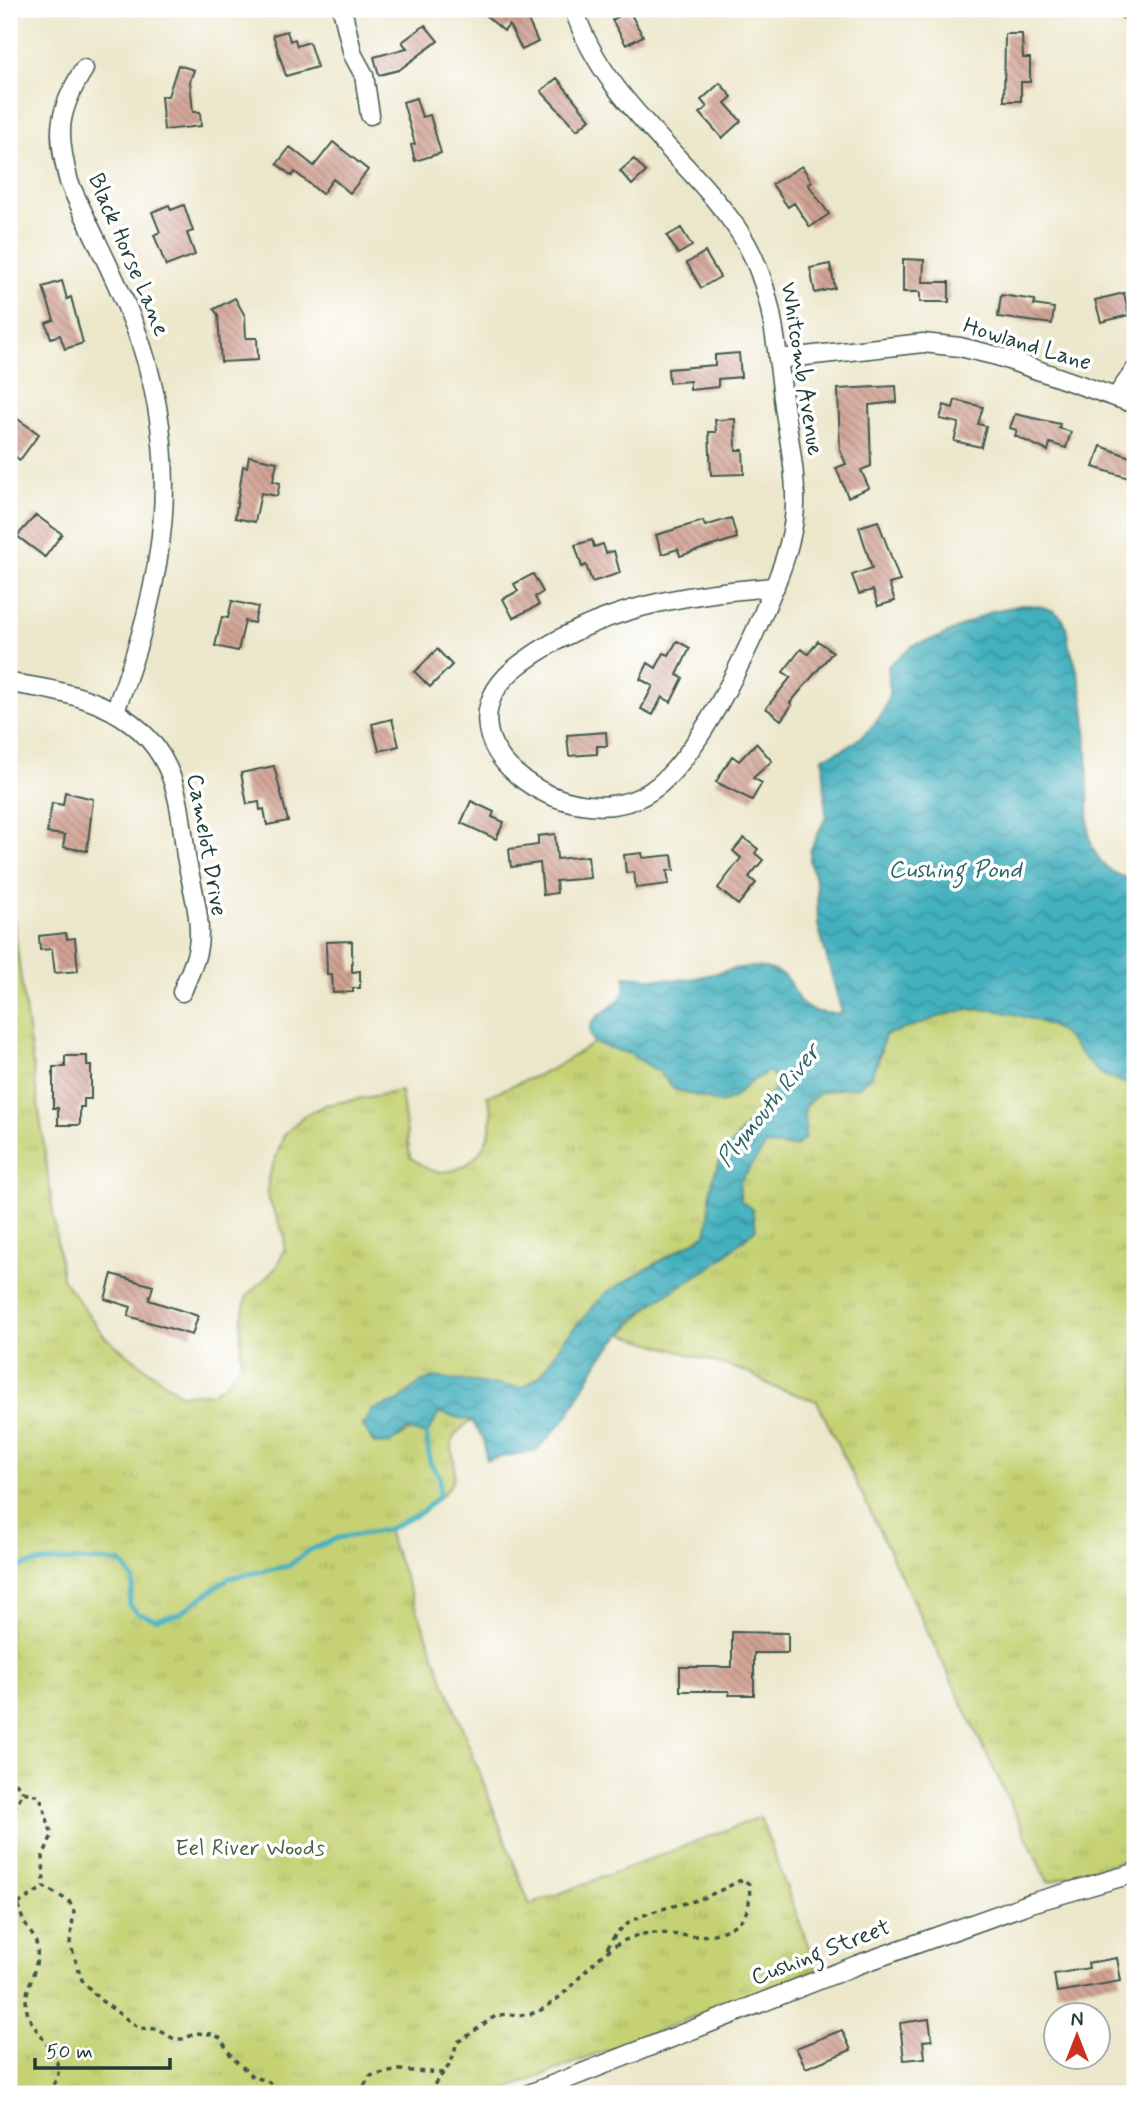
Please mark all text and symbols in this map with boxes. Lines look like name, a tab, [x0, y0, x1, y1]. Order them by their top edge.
street label: Black Horse Lane	[80, 169, 176, 341]
street label: Whitcomb Avenue	[772, 280, 830, 458]
street label: Howland Lane	[959, 311, 1095, 379]
street label: Camelot Drive	[179, 771, 233, 919]
water label: Cushing Pond	[888, 855, 1024, 889]
water label: Plymouth River	[710, 1035, 830, 1174]
park label: Eel River Woods	[175, 1834, 325, 1864]
street label: Cushing Street	[747, 1913, 896, 1995]
north arrow	[1042, 2002, 1112, 2072]
text: N	[1071, 2008, 1083, 2033]
scale bar	[35, 2026, 170, 2070]
text: 50 m	[46, 2038, 93, 2066]

